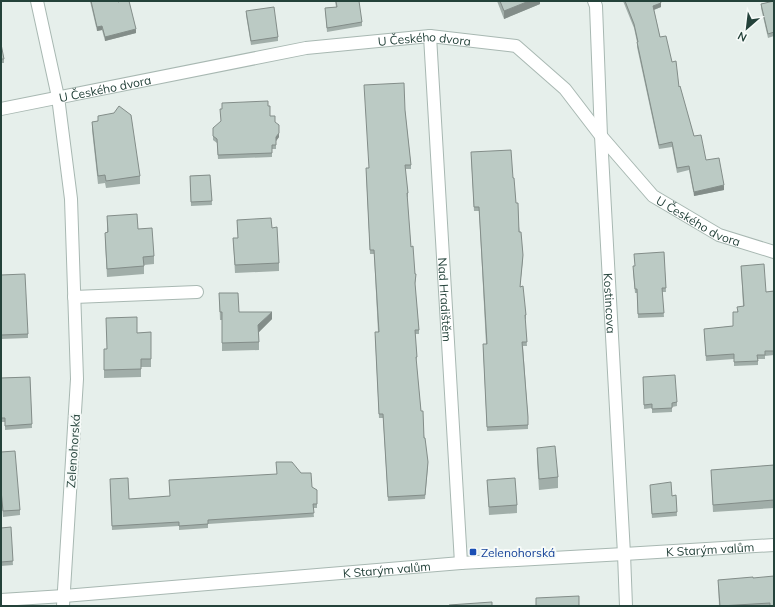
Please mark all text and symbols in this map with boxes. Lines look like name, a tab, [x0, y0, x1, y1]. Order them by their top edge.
north arrow	[727, 8, 767, 48]
street label: U Českého dvora	[377, 28, 472, 49]
text: N	[735, 29, 749, 45]
street label: U Českého dvora	[58, 72, 152, 105]
street label: U Českého dvora	[654, 192, 742, 249]
street label: Nad Hradištěm	[436, 257, 455, 342]
street label: Kostincova	[601, 273, 619, 334]
street label: Zelenohorská	[63, 413, 83, 489]
street label: K Starým valům	[666, 539, 755, 559]
place label: Zelenohorská	[481, 545, 555, 560]
marker: Zelenohorská	[468, 547, 478, 557]
street label: K Starým valům	[342, 558, 431, 580]

